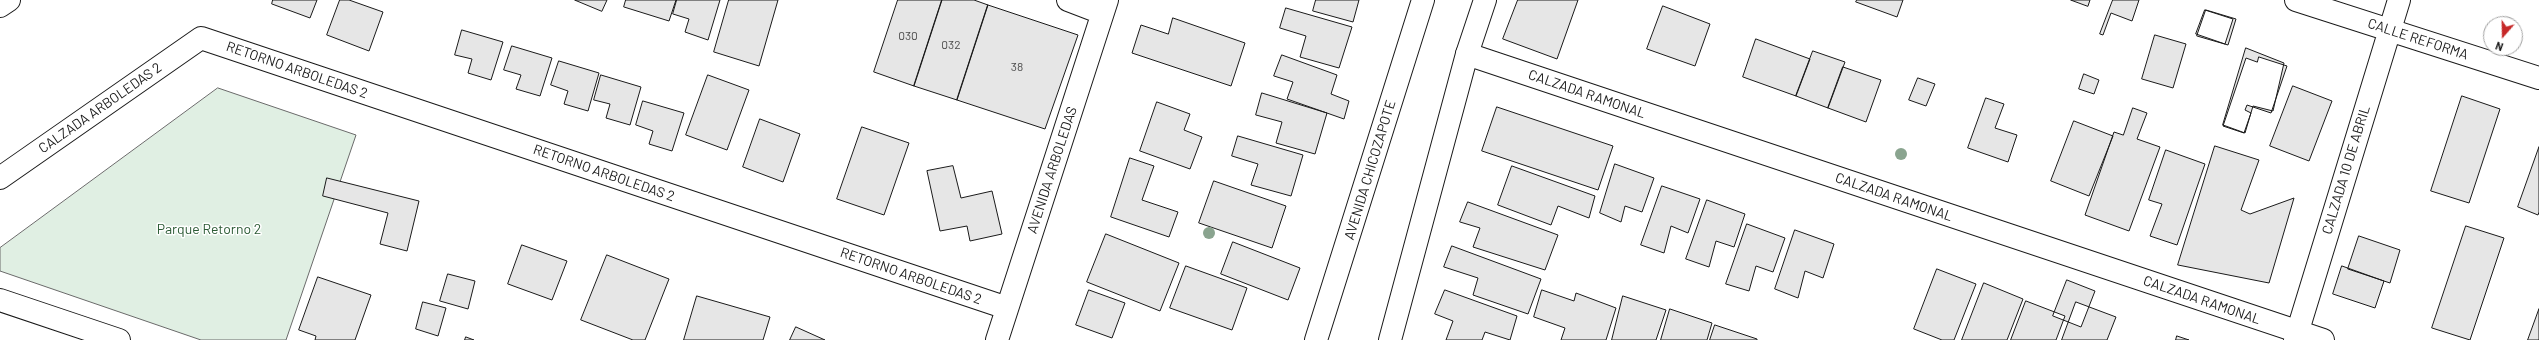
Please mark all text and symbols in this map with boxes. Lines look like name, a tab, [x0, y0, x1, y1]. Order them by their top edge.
street label: CALLE REFORMA	[2366, 15, 2470, 63]
north arrow	[2483, 16, 2523, 56]
house number: 030	[898, 29, 918, 43]
street label: RETORNO ARBOLEDAS 2	[224, 38, 370, 102]
house number: 032	[941, 38, 961, 52]
text: N	[2493, 39, 2505, 54]
street label: CALZADA ARBOLEDAS 2	[35, 59, 165, 157]
house number: 38	[1011, 60, 1023, 74]
street label: CALZADA RAMONAL	[1526, 66, 1648, 122]
street label: AVENIDA CHICOZAPOTE	[1341, 98, 1399, 242]
street label: AVENIDA ARBOLEDAS	[1024, 104, 1080, 236]
street label: CALZADA 10 DE ABRIL	[2318, 104, 2374, 236]
street label: RETORNO ARBOLEDAS 2	[531, 141, 677, 205]
street label: CALZADA RAMONAL	[1833, 169, 1955, 225]
park label: Parque Retorno 2	[157, 221, 261, 237]
street label: RETORNO ARBOLEDAS 2	[838, 244, 984, 308]
street label: CALZADA RAMONAL	[2141, 272, 2263, 328]

